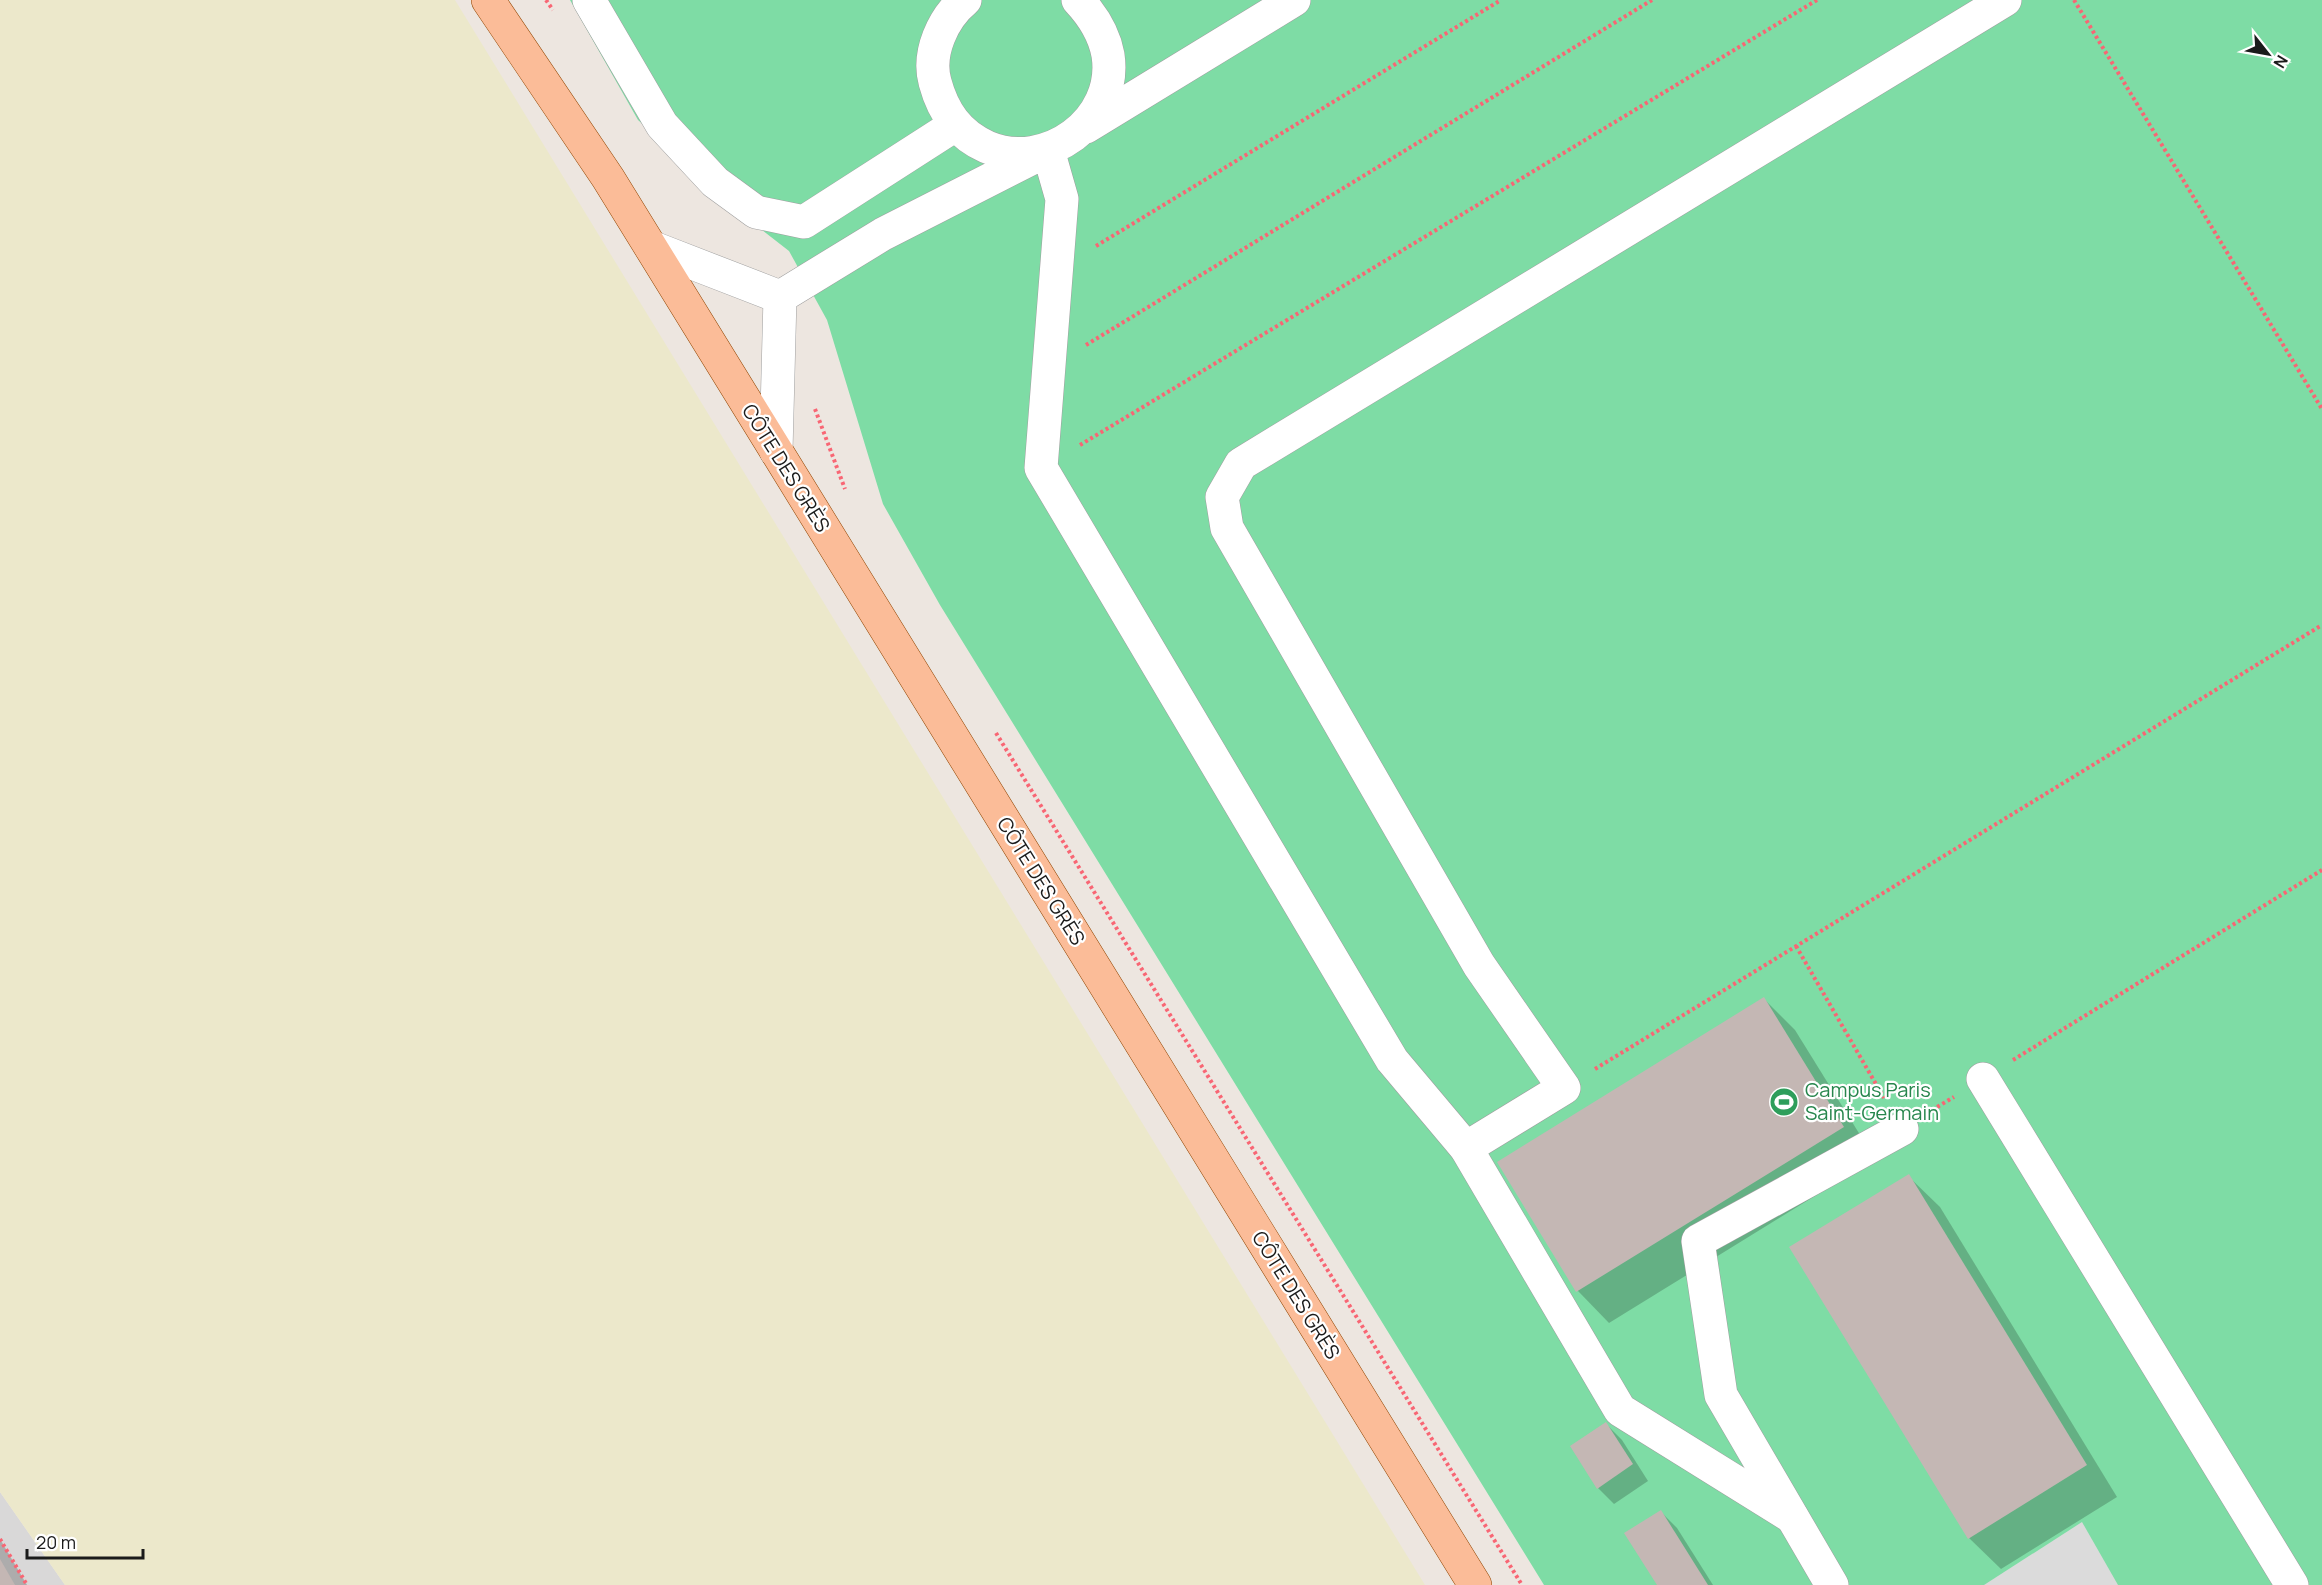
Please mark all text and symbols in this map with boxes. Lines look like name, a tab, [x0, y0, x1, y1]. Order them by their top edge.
north arrow	[2238, 24, 2298, 84]
text: N	[2268, 51, 2293, 72]
street label: CÔTE DES GRÈS	[736, 399, 837, 537]
street label: CÔTE DES GRÈS	[991, 812, 1092, 950]
place label: Campus Paris Saint-Germain	[1805, 1076, 1939, 1126]
sports icon: Campus Paris Saint-Germain	[1768, 1086, 1800, 1118]
street label: CÔTE DES GRÈS	[1246, 1226, 1347, 1364]
scale bar	[27, 1522, 142, 1560]
text: 20 m	[36, 1530, 76, 1554]

